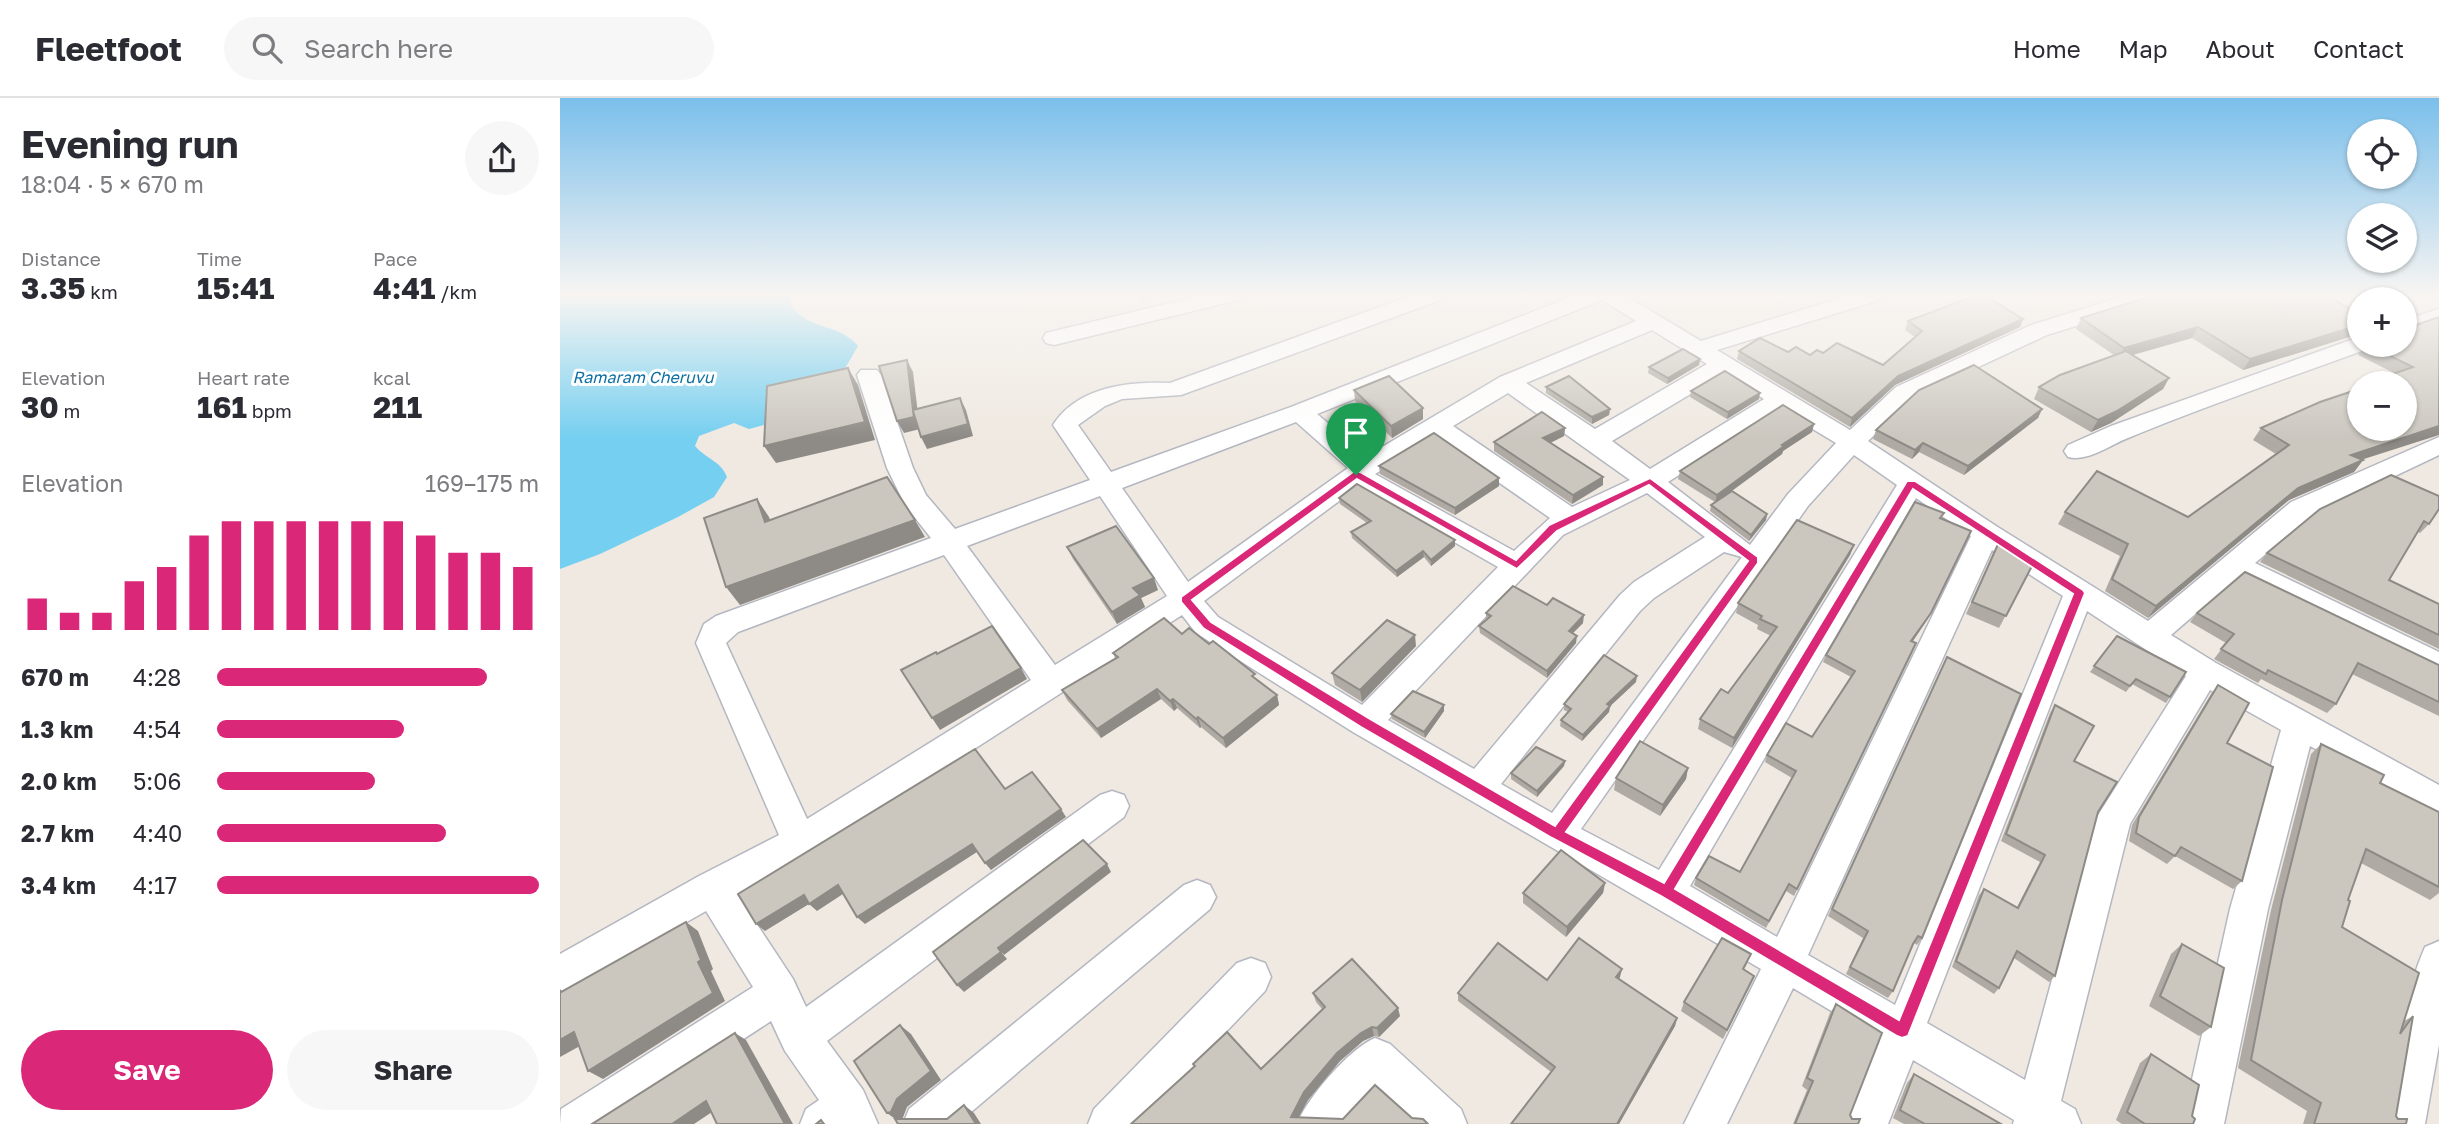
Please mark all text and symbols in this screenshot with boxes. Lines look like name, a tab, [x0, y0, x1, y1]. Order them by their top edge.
search box	[224, 17, 714, 80]
text: Fleetfoot	[35, 29, 182, 68]
icon: search	[248, 29, 286, 67]
text: Search here	[304, 33, 453, 64]
text: Home	[2013, 34, 2081, 63]
text: Map	[2119, 34, 2168, 63]
text: About	[2206, 34, 2275, 63]
text: Contact	[2313, 34, 2404, 63]
map controls	[2347, 119, 2417, 441]
button: locate	[2347, 119, 2417, 189]
text: Evening run	[21, 121, 239, 166]
button: share	[465, 121, 539, 195]
text: 18:04 · 5 × 670 m	[21, 170, 204, 198]
button: layers	[2347, 203, 2417, 273]
text: Distance	[21, 247, 101, 270]
text: Time	[197, 247, 242, 270]
text: Pace	[373, 247, 417, 270]
text: 3.35	[21, 270, 86, 306]
text: 15:41	[197, 270, 275, 306]
text: 4:41	[373, 270, 436, 306]
text: km	[86, 280, 118, 303]
text: /km	[436, 280, 477, 303]
button: +	[2347, 287, 2417, 357]
text: Elevation	[21, 366, 106, 389]
text: Heart rate	[197, 366, 290, 389]
text: kcal	[373, 366, 411, 389]
water label: Ramaram Cheruvu	[573, 367, 715, 387]
button: −	[2347, 371, 2417, 441]
text: 30	[21, 389, 59, 425]
text: 161	[197, 389, 247, 425]
text: 211	[373, 389, 422, 425]
text: m	[59, 399, 80, 422]
text: bpm	[247, 399, 292, 422]
pin	[1326, 403, 1386, 475]
icon: arrive	[1337, 414, 1375, 452]
text: Elevation	[21, 469, 123, 497]
text: 169–175 m	[425, 469, 539, 497]
text: 670 m	[21, 663, 89, 691]
text: 4:28	[133, 663, 181, 691]
text: 1.3 km	[21, 715, 93, 743]
text: 4:54	[133, 715, 181, 743]
text: 2.0 km	[21, 767, 97, 795]
text: 5:06	[133, 767, 181, 795]
text: 2.7 km	[21, 819, 94, 847]
text: 4:40	[133, 819, 182, 847]
text: 3.4 km	[21, 871, 96, 899]
text: 4:17	[133, 871, 177, 899]
button: Save	[21, 1030, 273, 1110]
button: Share	[287, 1030, 539, 1110]

